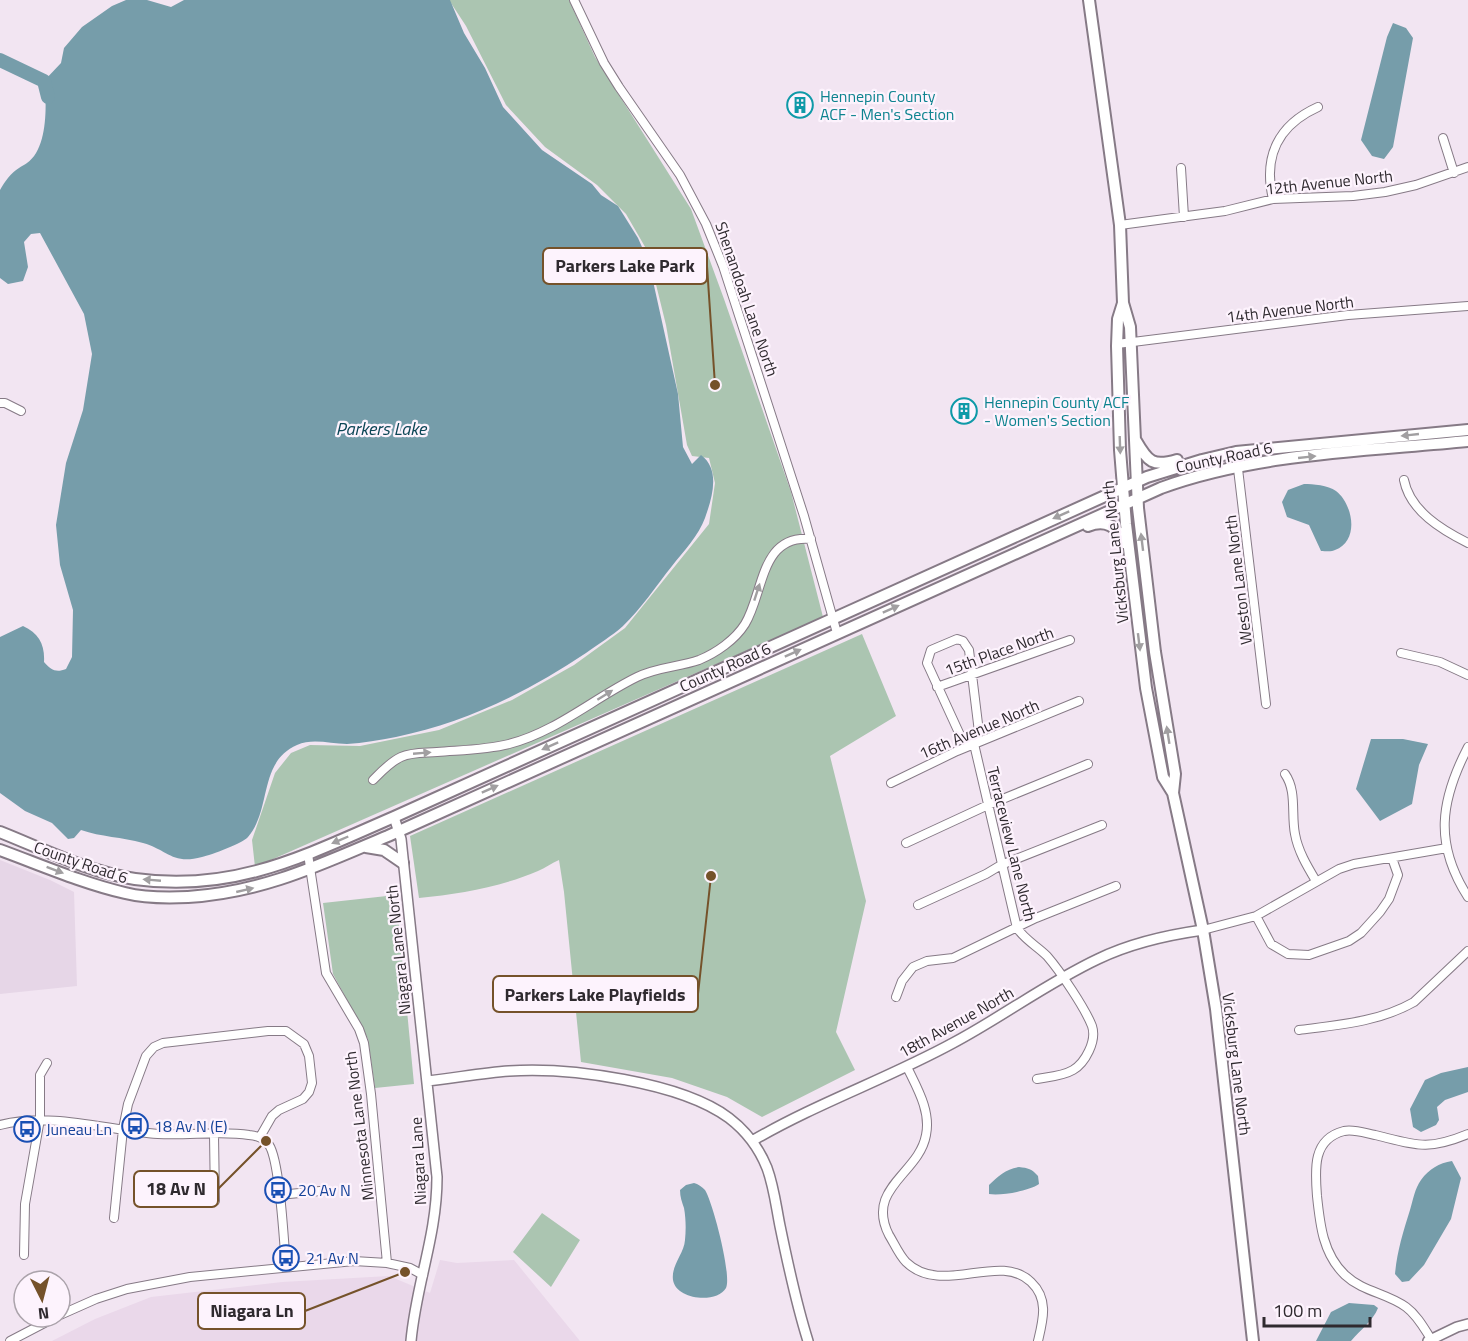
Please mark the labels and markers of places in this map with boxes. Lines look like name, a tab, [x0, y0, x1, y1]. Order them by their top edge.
place label: Hennepin County ACF - Men's Section	[820, 84, 954, 126]
building icon: Hennepin County ACF - Men's Section	[785, 90, 815, 120]
callout: Parkers Lake Park	[543, 248, 707, 284]
place label: Hennepin County ACF - Women's Section	[984, 390, 1129, 432]
building icon: Hennepin County ACF - Women's Section	[949, 396, 979, 426]
callout: Parkers Lake Playfields	[493, 976, 698, 1012]
bus stop icon: 18 Av N (E)	[120, 1111, 150, 1141]
bus stop icon: Juneau Ln	[12, 1114, 42, 1144]
place label: 18 Av N (E)	[154, 1114, 228, 1138]
place label: Juneau Ln	[46, 1117, 112, 1141]
callout: 18 Av N	[134, 1171, 218, 1207]
bus stop icon: 20 Av N	[263, 1175, 293, 1205]
place label: 20 Av N	[298, 1178, 351, 1202]
bus stop icon: 21 Av N	[271, 1243, 301, 1273]
place label: 21 Av N	[306, 1246, 359, 1270]
callout: Niagara Ln	[198, 1293, 305, 1329]

